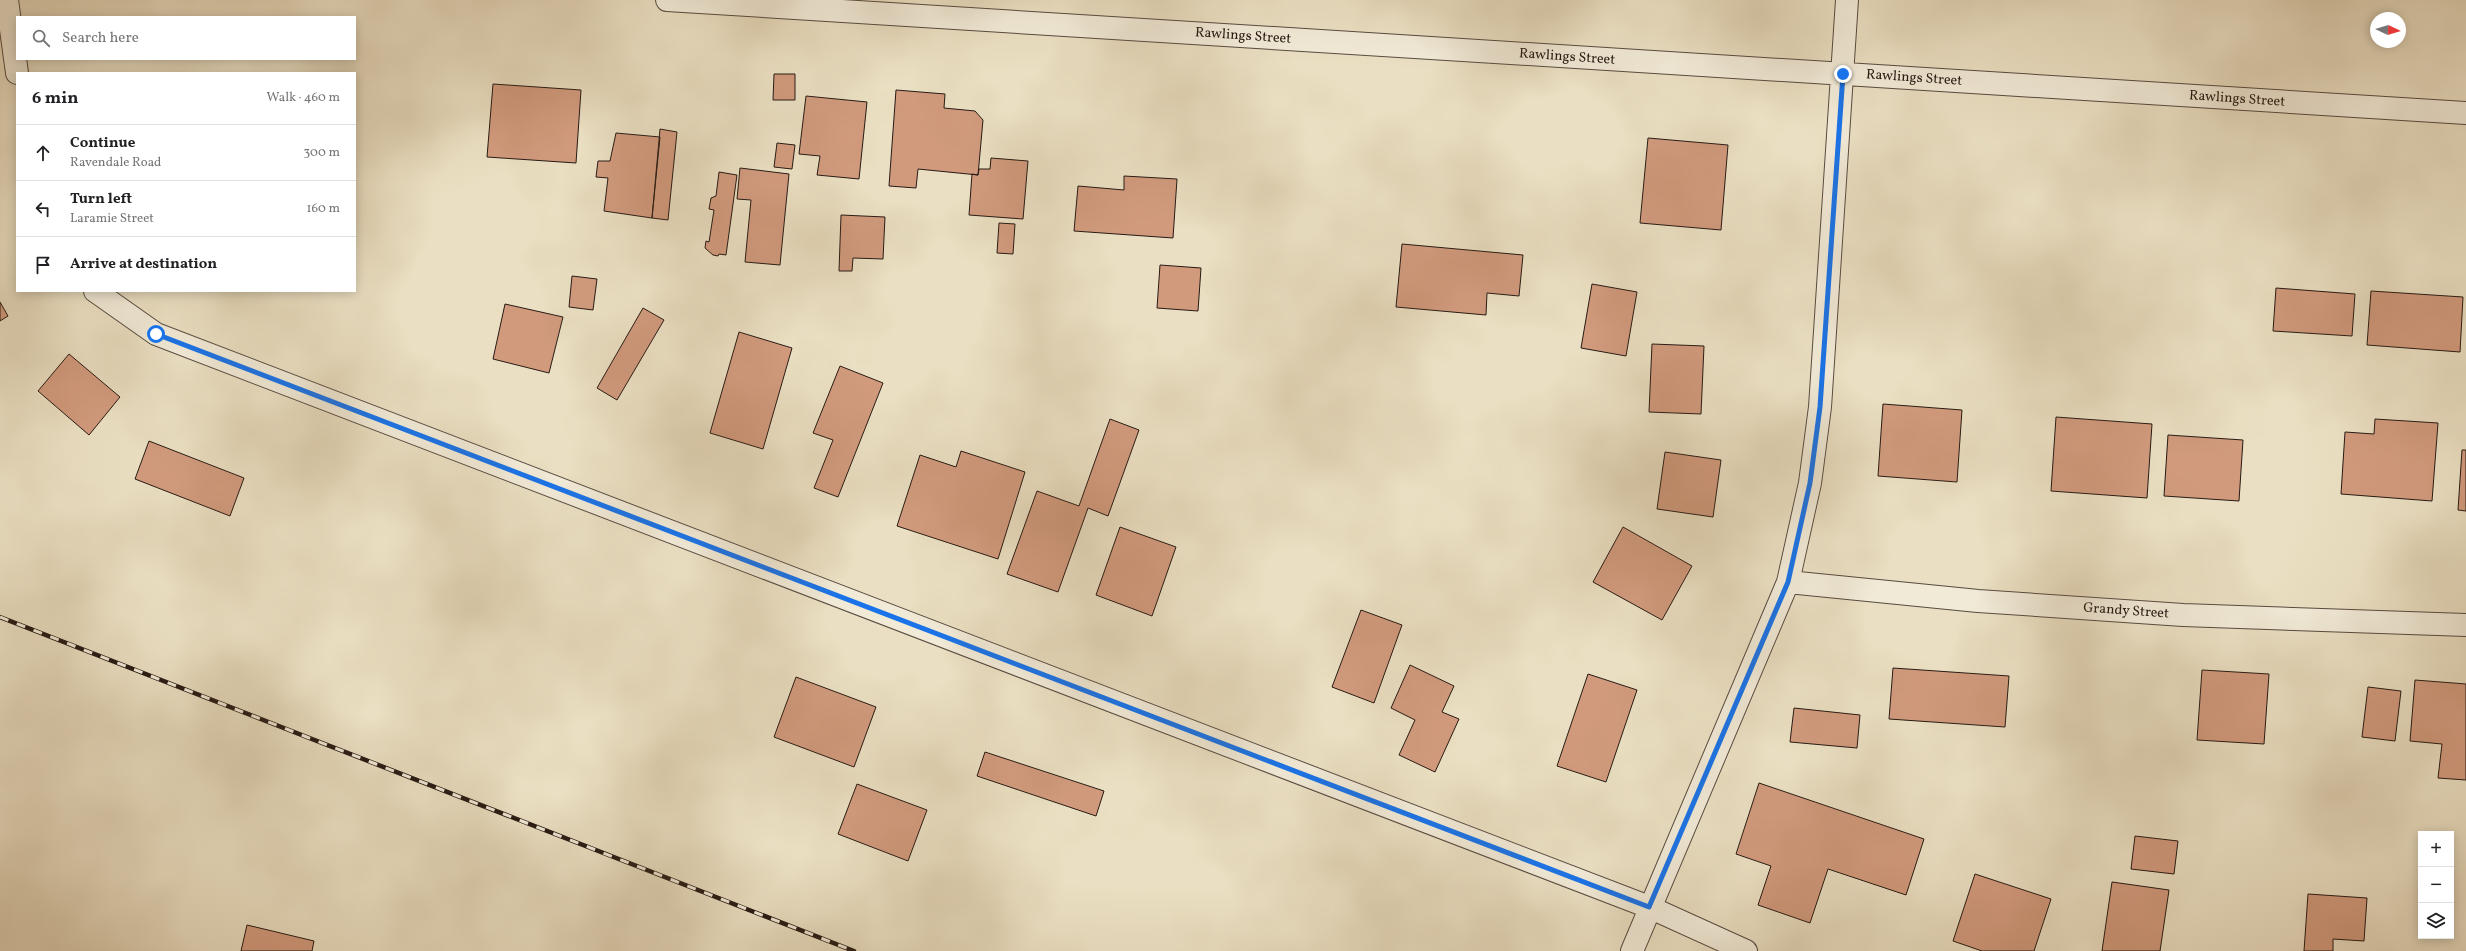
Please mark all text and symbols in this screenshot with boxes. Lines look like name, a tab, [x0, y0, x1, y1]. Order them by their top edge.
north arrow	[2370, 12, 2406, 48]
search box	[16, 16, 356, 60]
street label: Rawlings Street	[1194, 23, 1292, 49]
icon: search	[30, 27, 52, 49]
text: Search here	[62, 28, 139, 49]
street label: Rawlings Street	[1518, 44, 1616, 70]
route end	[1834, 65, 1852, 83]
street label: Rawlings Street	[1865, 65, 1963, 91]
street label: Rawlings Street	[2188, 86, 2286, 112]
text: 6 min	[32, 87, 78, 110]
text: Walk · 460 m	[267, 89, 340, 107]
text: Continue	[70, 133, 135, 154]
icon: ahead	[32, 142, 54, 164]
text: 300 m	[304, 144, 340, 162]
text: Ravendale Road	[70, 154, 161, 172]
text: Turn left	[70, 189, 132, 210]
icon: left	[32, 198, 54, 220]
text: 160 m	[306, 200, 340, 218]
text: Laramie Street	[70, 210, 154, 228]
icon: arrive	[32, 254, 54, 276]
text: Arrive at destination	[70, 254, 217, 275]
route start	[147, 325, 165, 343]
street label: Grandy Street	[2082, 599, 2170, 623]
map controls	[2418, 831, 2454, 939]
button: +	[2418, 831, 2454, 867]
button: −	[2418, 867, 2454, 903]
button: layers	[2418, 903, 2454, 939]

